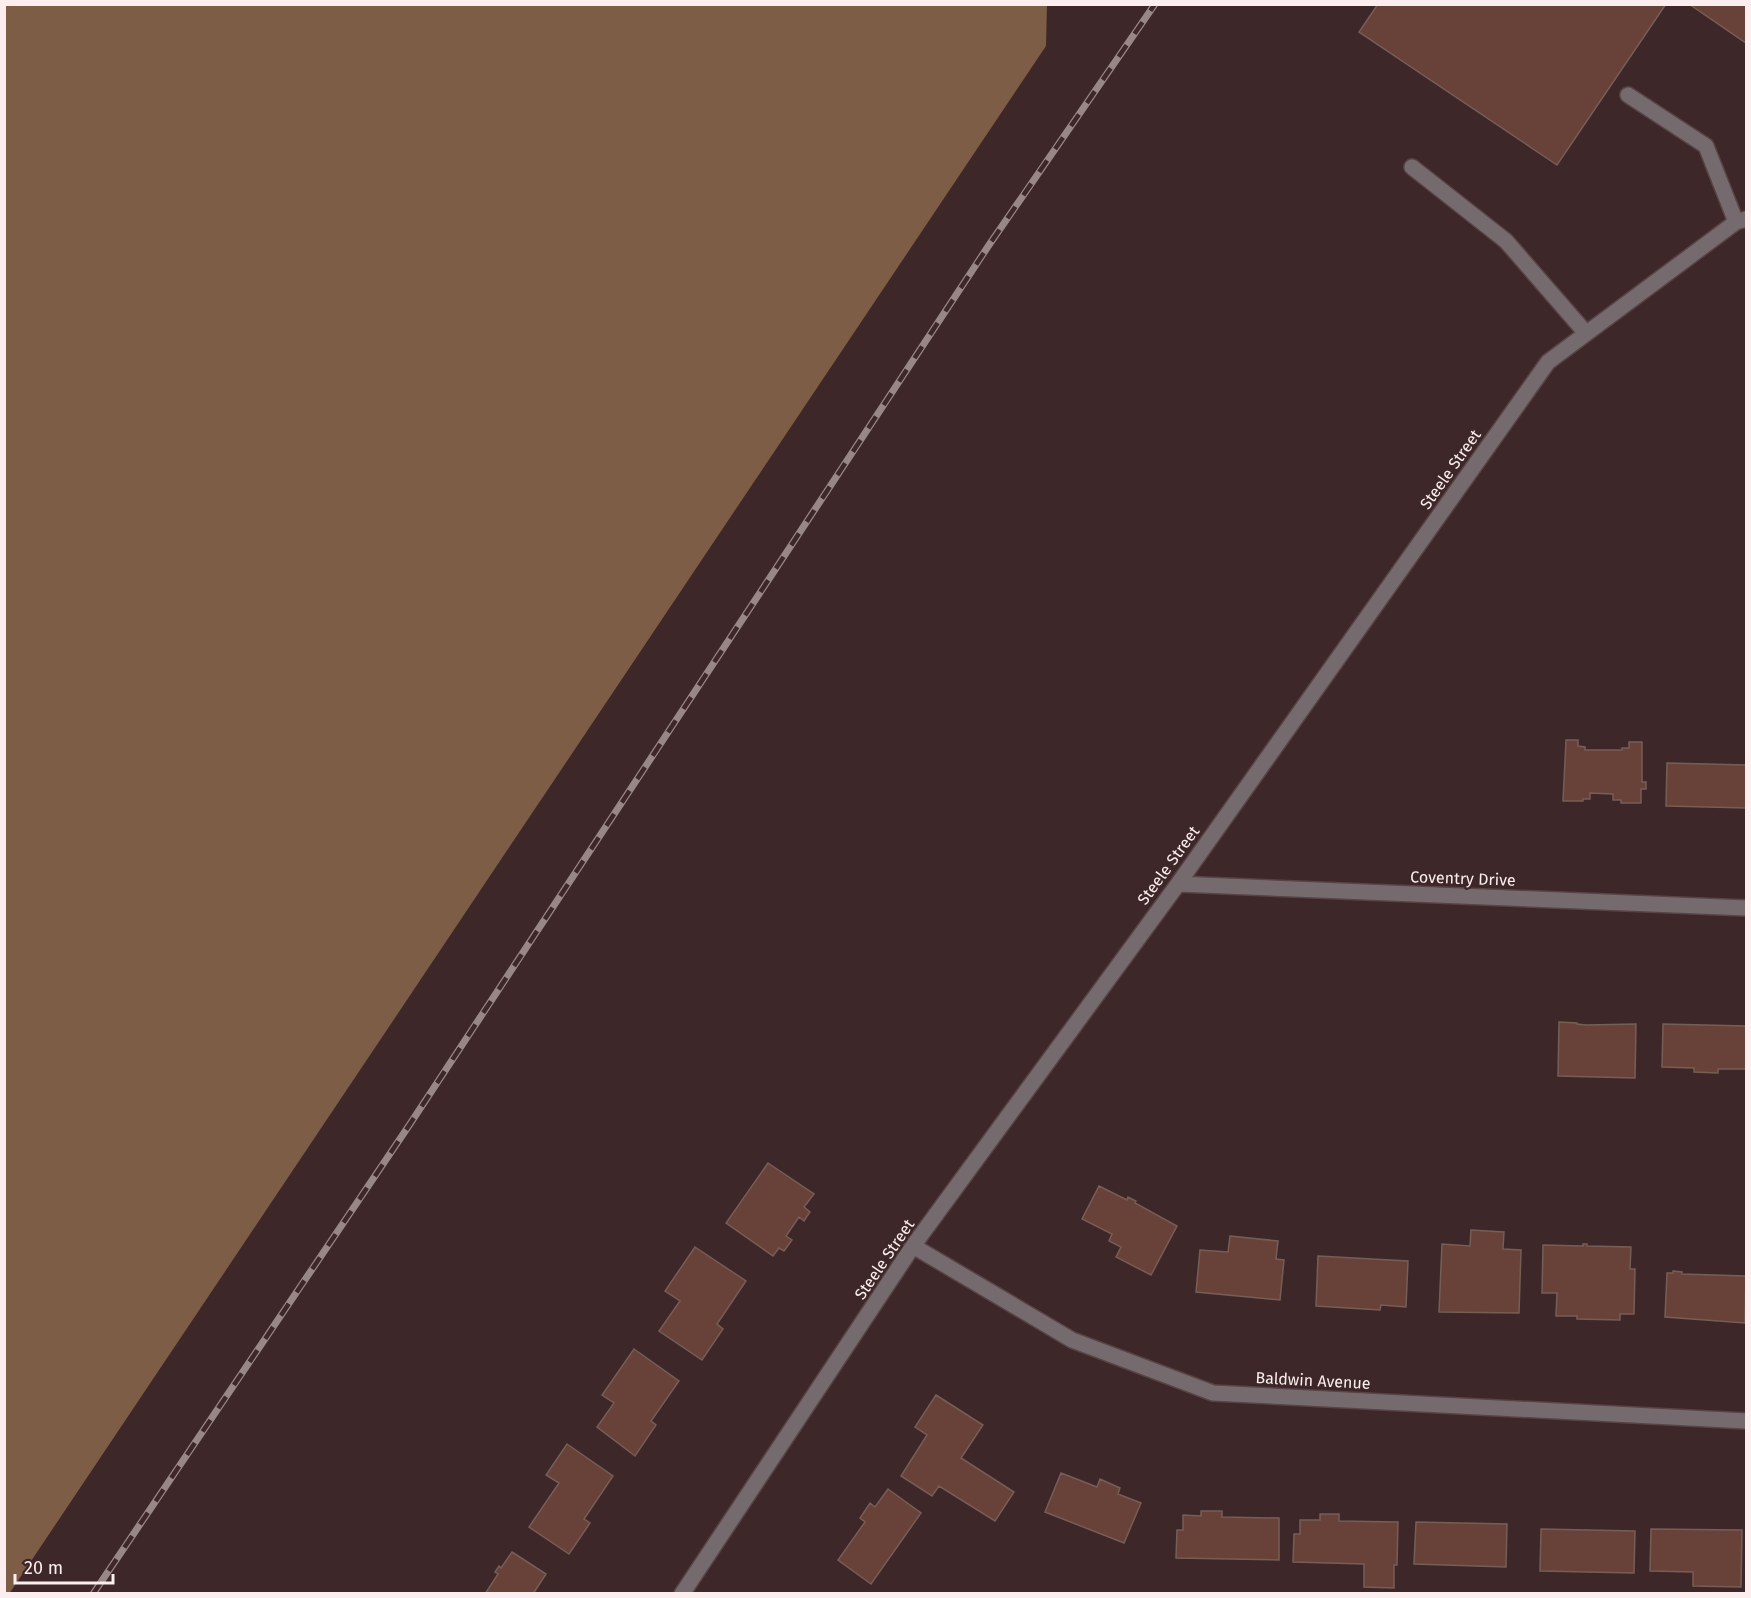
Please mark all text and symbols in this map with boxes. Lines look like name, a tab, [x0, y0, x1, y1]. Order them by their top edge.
street label: Steele Street	[1416, 426, 1485, 513]
street label: Steele Street	[1133, 822, 1203, 908]
street label: Coventry Drive	[1410, 867, 1516, 890]
street label: Steele Street	[851, 1215, 918, 1303]
street label: Baldwin Avenue	[1255, 1368, 1371, 1393]
scale bar	[15, 1547, 112, 1585]
text: 20 m	[24, 1557, 63, 1579]

